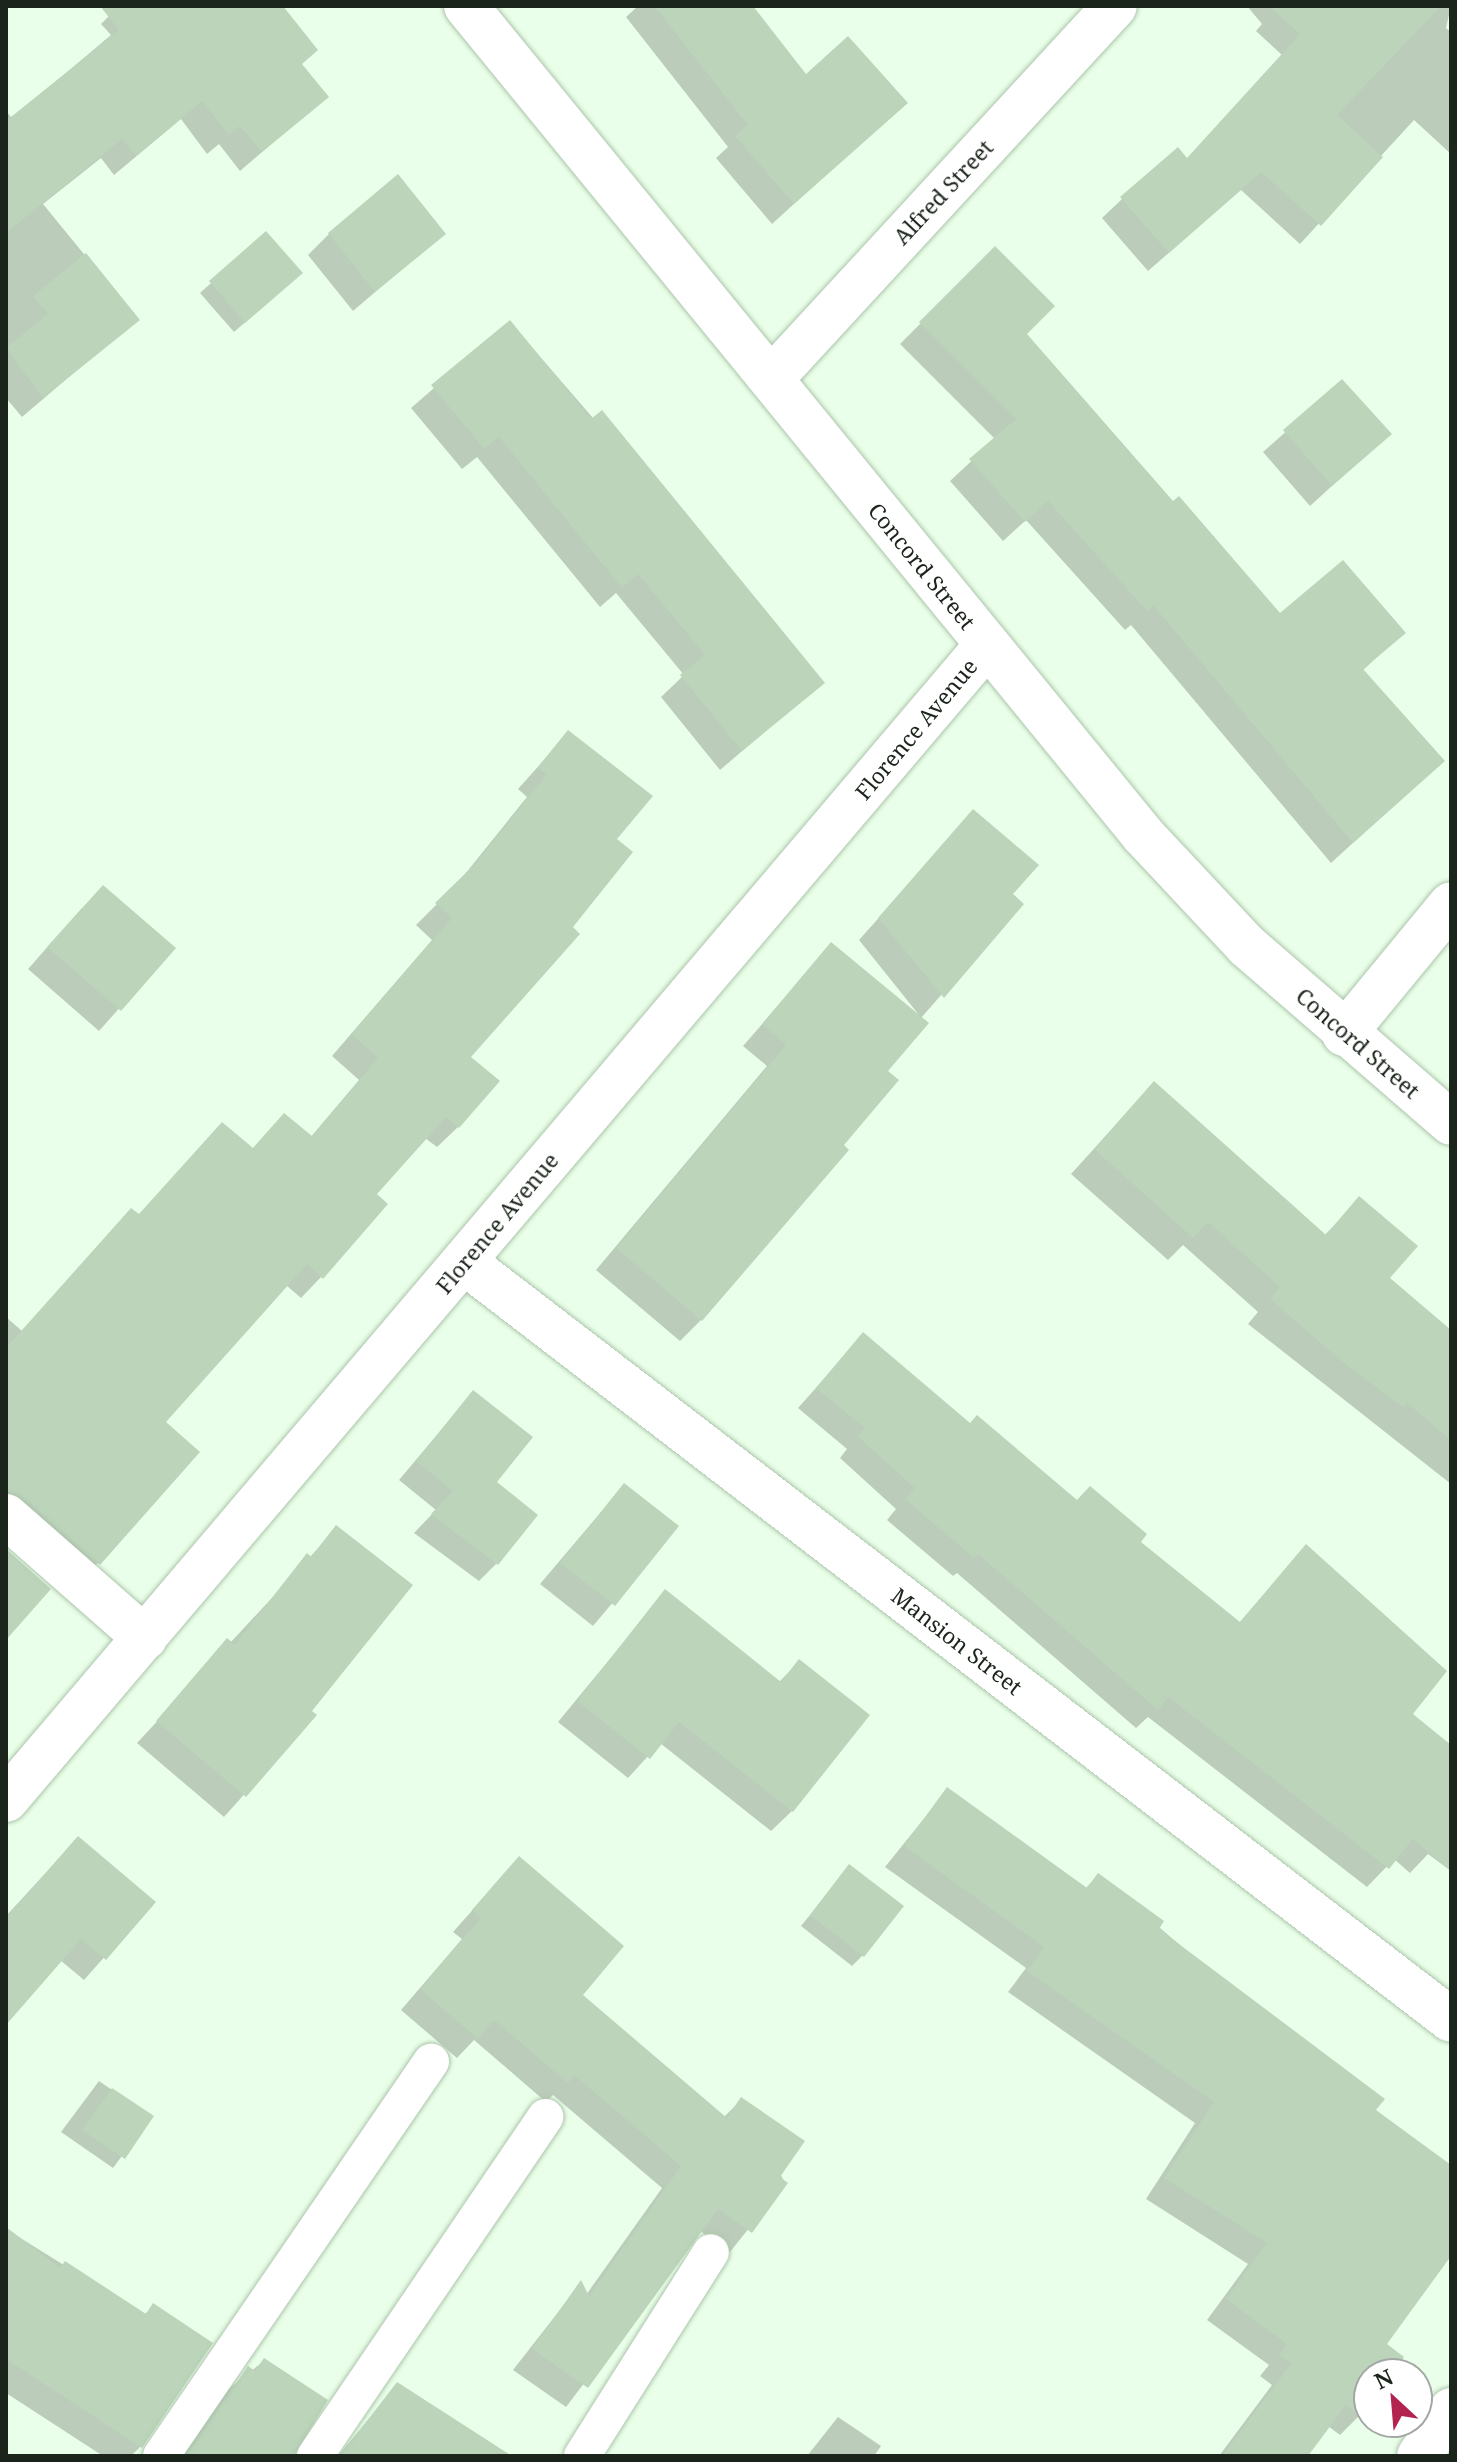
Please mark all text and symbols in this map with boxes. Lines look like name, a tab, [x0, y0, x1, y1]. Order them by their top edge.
street label: Alfred Street	[888, 134, 998, 250]
street label: Concord Street	[863, 498, 981, 634]
street label: Florence Avenue	[849, 653, 983, 805]
street label: Concord Street	[1291, 982, 1425, 1104]
street label: Florence Avenue	[430, 1147, 564, 1299]
street label: Mansion Street	[887, 1582, 1027, 1700]
north arrow	[1353, 2358, 1433, 2438]
text: N	[1369, 2361, 1398, 2396]

